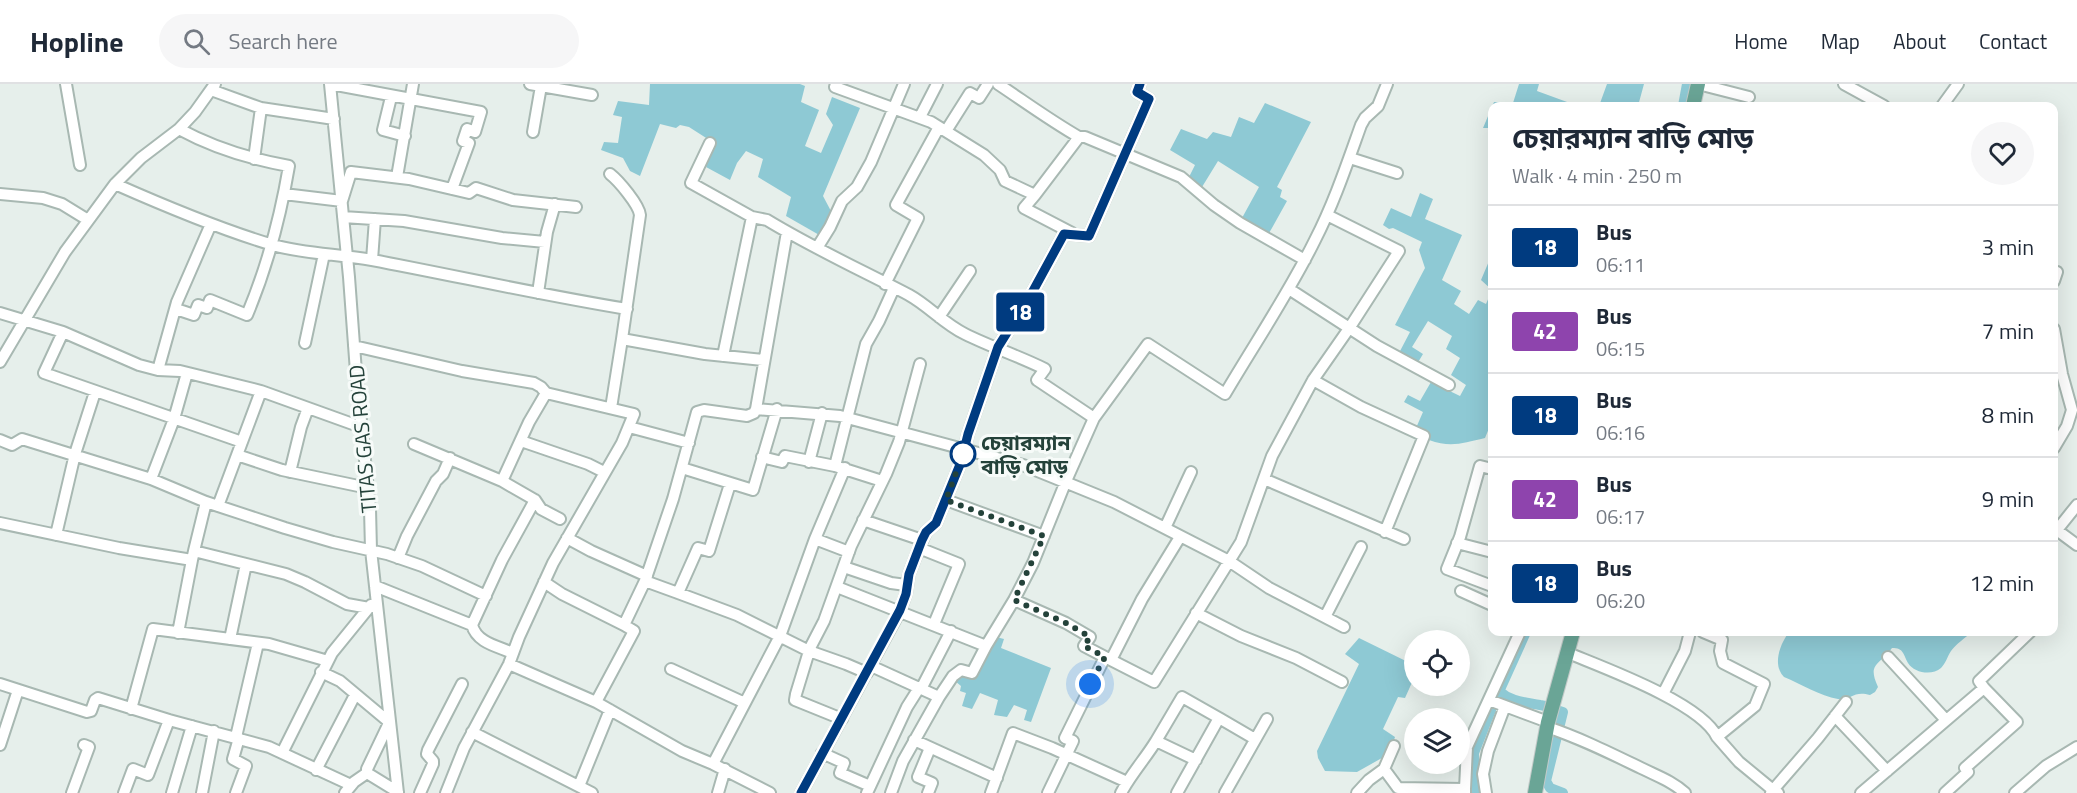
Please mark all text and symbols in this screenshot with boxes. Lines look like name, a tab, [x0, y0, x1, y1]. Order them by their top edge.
search box	[159, 14, 579, 68]
text: Hopline	[30, 20, 123, 63]
text: Search here	[228, 24, 338, 58]
icon: search	[180, 25, 213, 58]
text: Home	[1734, 25, 1788, 57]
text: Map	[1821, 25, 1860, 57]
text: About	[1893, 25, 1946, 57]
text: Contact	[1979, 25, 2047, 57]
text: চেয়ারম্যান বাড়ি মোড়	[1512, 116, 1753, 159]
button: heart	[1971, 122, 2034, 185]
text: Walk · 4 min · 250 m	[1512, 160, 1682, 191]
text: Bus	[1596, 215, 1632, 249]
text: 3 min	[1982, 230, 2034, 264]
text: 18	[1533, 231, 1557, 263]
text: 06:11	[1596, 249, 1645, 280]
line badge: 18	[993, 292, 1047, 332]
text: 18	[1008, 296, 1032, 328]
text: Bus	[1596, 299, 1632, 333]
text: 7 min	[1982, 314, 2034, 348]
text: 42	[1533, 315, 1557, 347]
text: 06:15	[1596, 333, 1645, 364]
street label: TITAS GAS ROAD	[340, 364, 384, 514]
text: Bus	[1596, 383, 1632, 417]
text: 8 min	[1982, 398, 2034, 432]
text: 18	[1533, 399, 1557, 431]
text: 06:16	[1596, 417, 1645, 448]
place label: চেয়ারম্যান বাড়ি মোড়	[980, 426, 1072, 482]
marker: চেয়ারম্যান বাড়ি মোড়	[950, 441, 976, 467]
text: Bus	[1596, 467, 1632, 501]
text: 9 min	[1982, 482, 2034, 516]
text: 42	[1533, 483, 1557, 515]
text: 06:17	[1596, 501, 1645, 532]
text: Bus	[1596, 551, 1632, 585]
text: 12 min	[1969, 566, 2034, 600]
text: 18	[1533, 567, 1557, 599]
text: 06:20	[1596, 585, 1645, 616]
map controls	[1404, 630, 1470, 774]
button: locate	[1404, 630, 1470, 696]
your location	[1075, 669, 1105, 699]
button: layers	[1404, 708, 1470, 774]

